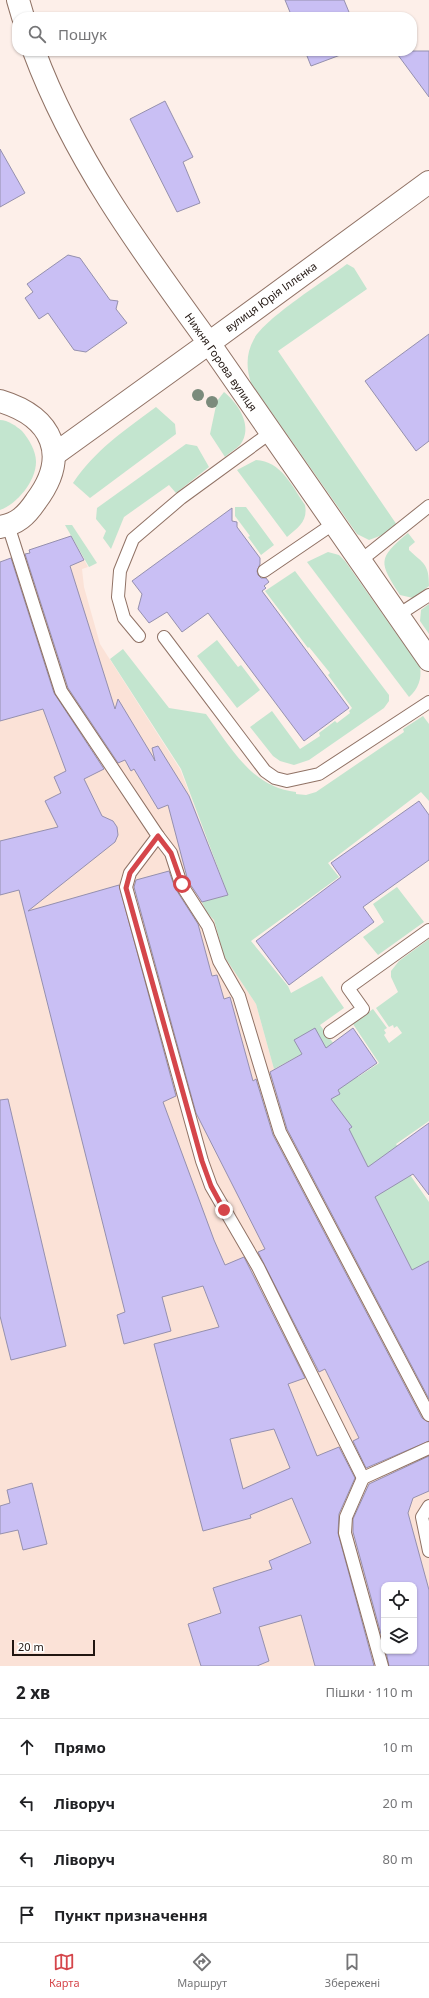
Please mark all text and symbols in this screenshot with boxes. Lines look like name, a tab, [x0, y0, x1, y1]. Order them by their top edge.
search box	[12, 12, 417, 56]
icon: search	[26, 23, 48, 45]
text: Пошук	[58, 24, 107, 44]
street label: вулиця Юрія Іллєнка	[222, 258, 320, 335]
street label: Нижня Горова вулиця	[182, 310, 261, 414]
route start	[173, 875, 191, 893]
route end	[215, 1201, 233, 1219]
map controls	[381, 1582, 417, 1654]
button: locate	[381, 1582, 417, 1618]
button: layers	[381, 1618, 417, 1654]
scale bar	[12, 1638, 95, 1657]
text: 20 m	[18, 1639, 44, 1654]
text: 2 хв	[16, 1681, 50, 1704]
text: Пішки · 110 m	[325, 1683, 413, 1701]
icon: ahead	[16, 1736, 38, 1758]
text: Прямо	[54, 1737, 106, 1757]
text: 10 m	[383, 1738, 413, 1756]
icon: left	[16, 1792, 38, 1814]
text: Ліворуч	[54, 1793, 115, 1813]
text: 20 m	[383, 1794, 413, 1812]
icon: left	[16, 1848, 38, 1870]
text: Ліворуч	[54, 1849, 115, 1869]
text: 80 m	[383, 1850, 413, 1868]
icon: arrive	[16, 1904, 38, 1926]
text: Пункт призначення	[54, 1905, 208, 1925]
tab: Карта	[49, 1951, 80, 1990]
tab: Маршрут	[177, 1951, 227, 1990]
tab: Збережені	[325, 1951, 380, 1990]

